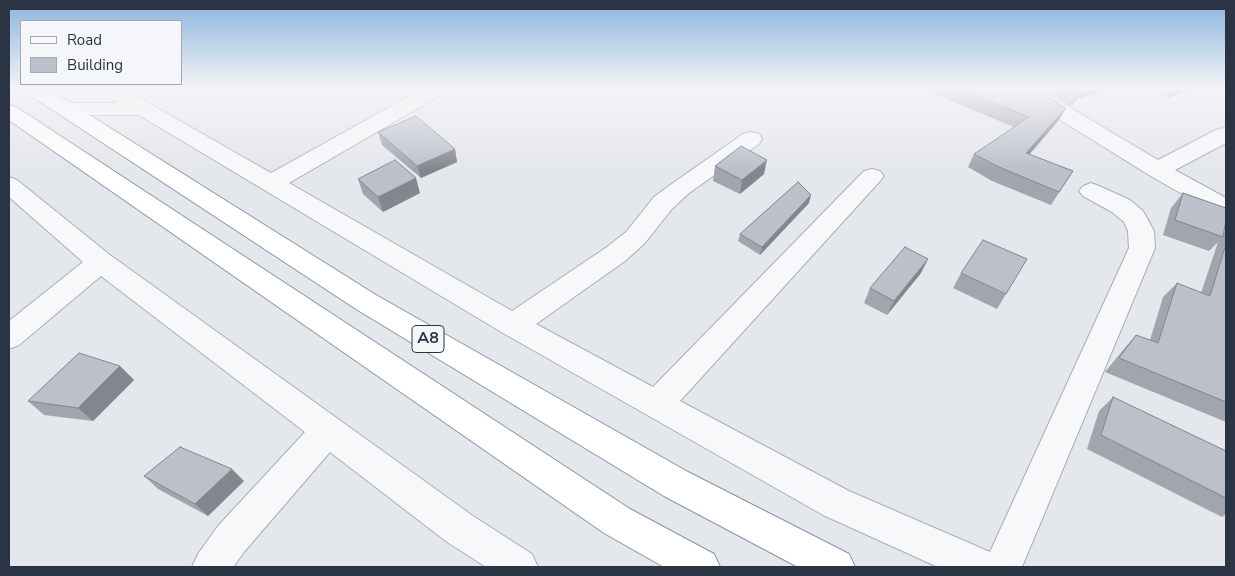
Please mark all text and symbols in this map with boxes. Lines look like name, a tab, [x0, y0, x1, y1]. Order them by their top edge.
legend	[20, 20, 182, 85]
text: Road	[67, 30, 102, 50]
text: Building	[67, 55, 123, 75]
road number: A8	[412, 326, 444, 352]

